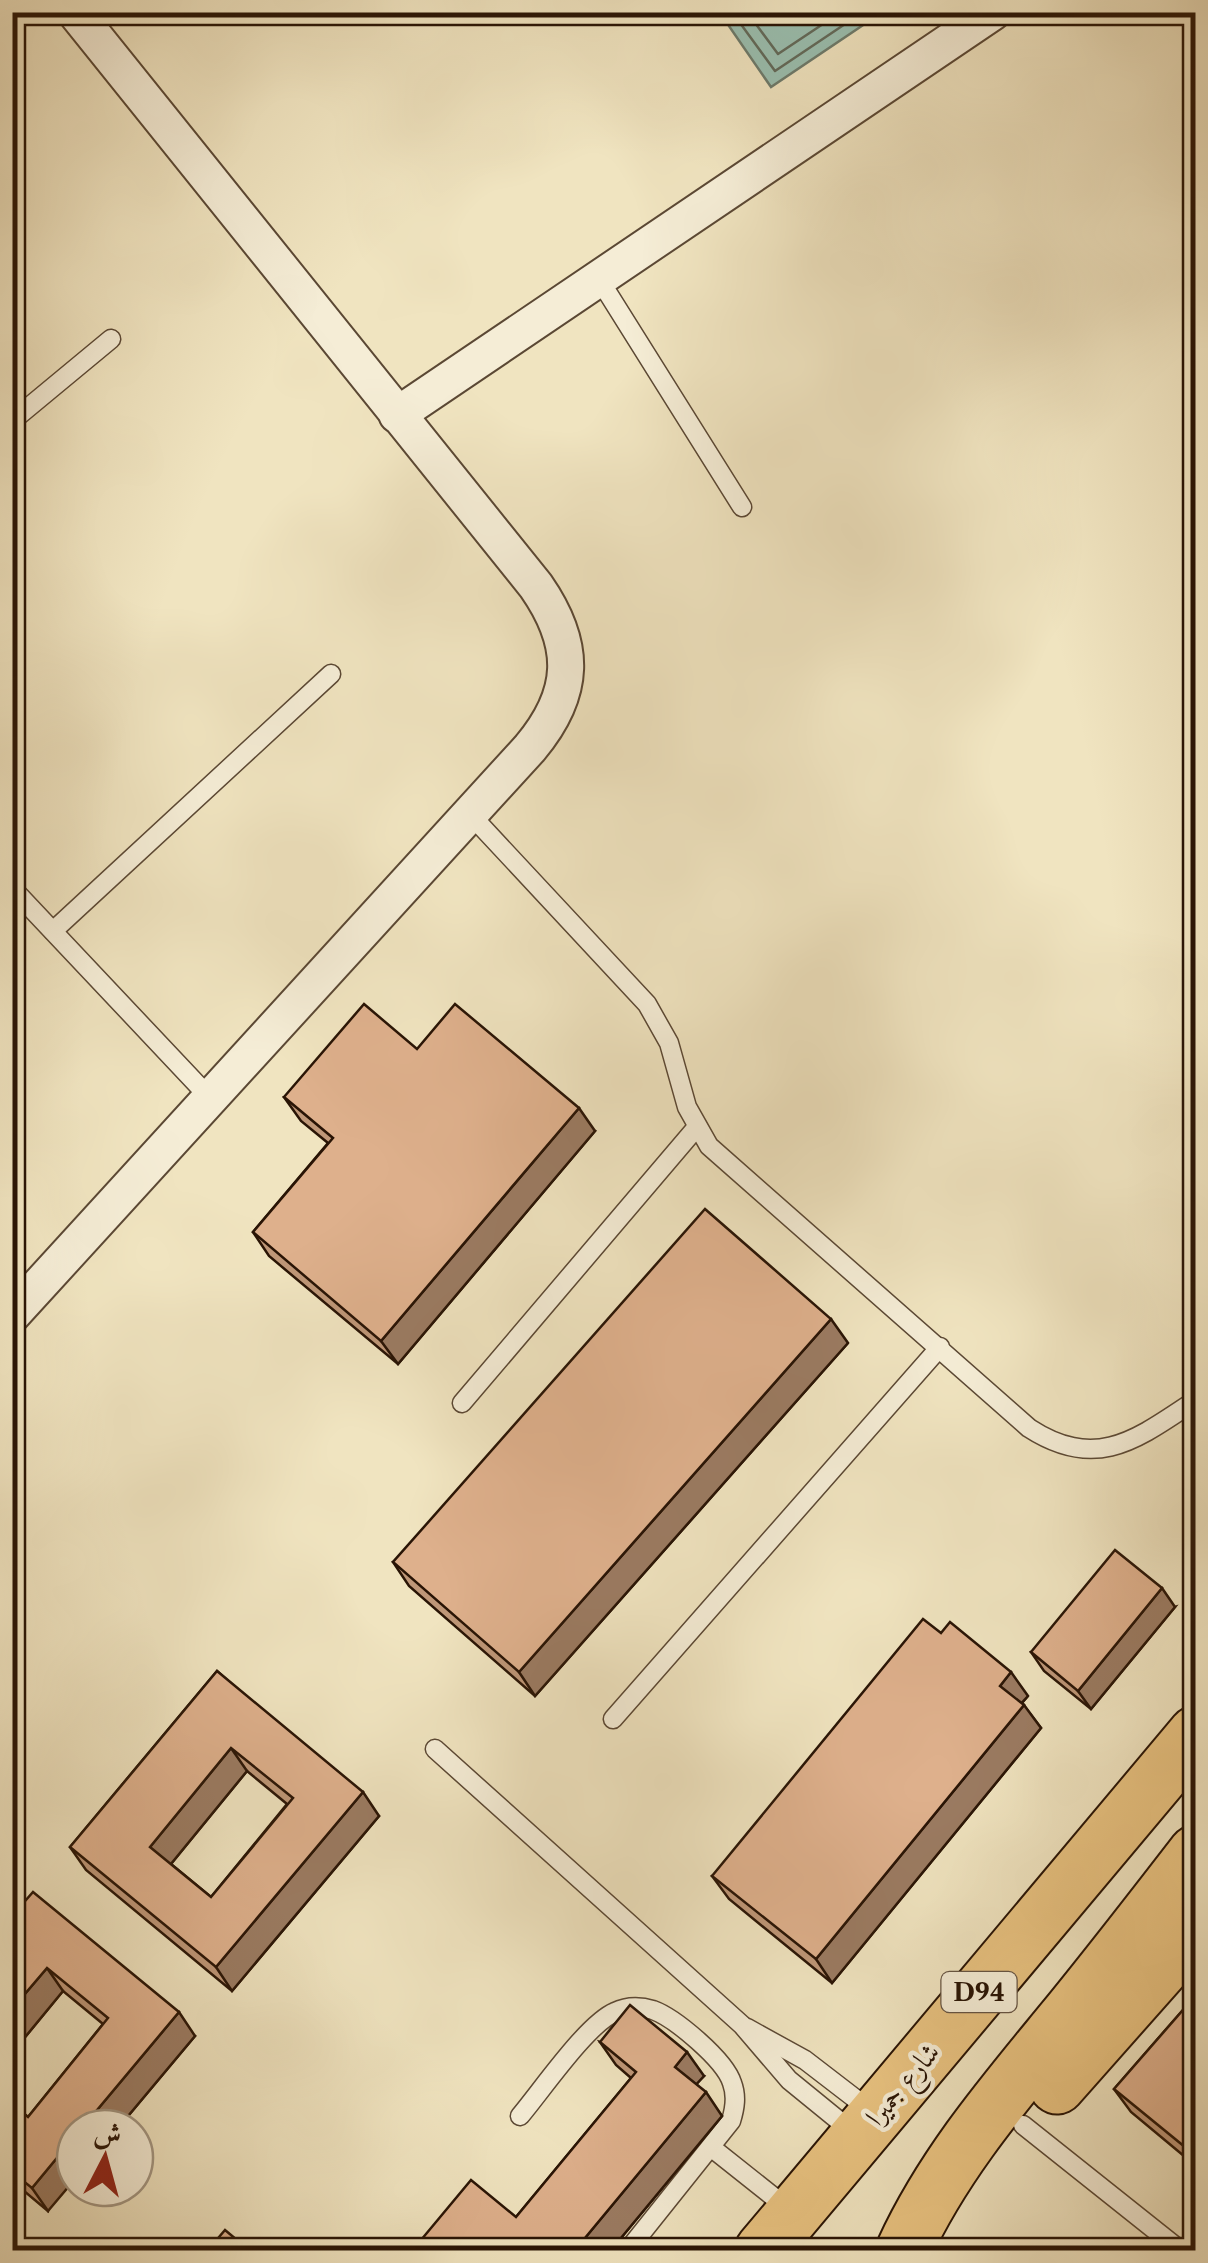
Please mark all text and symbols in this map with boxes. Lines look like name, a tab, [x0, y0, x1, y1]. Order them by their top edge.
road number: D94	[942, 1972, 1016, 2012]
street label: شارع جميرا	[857, 2036, 952, 2137]
north arrow	[55, 2108, 155, 2208]
text: ش	[92, 2115, 123, 2151]

